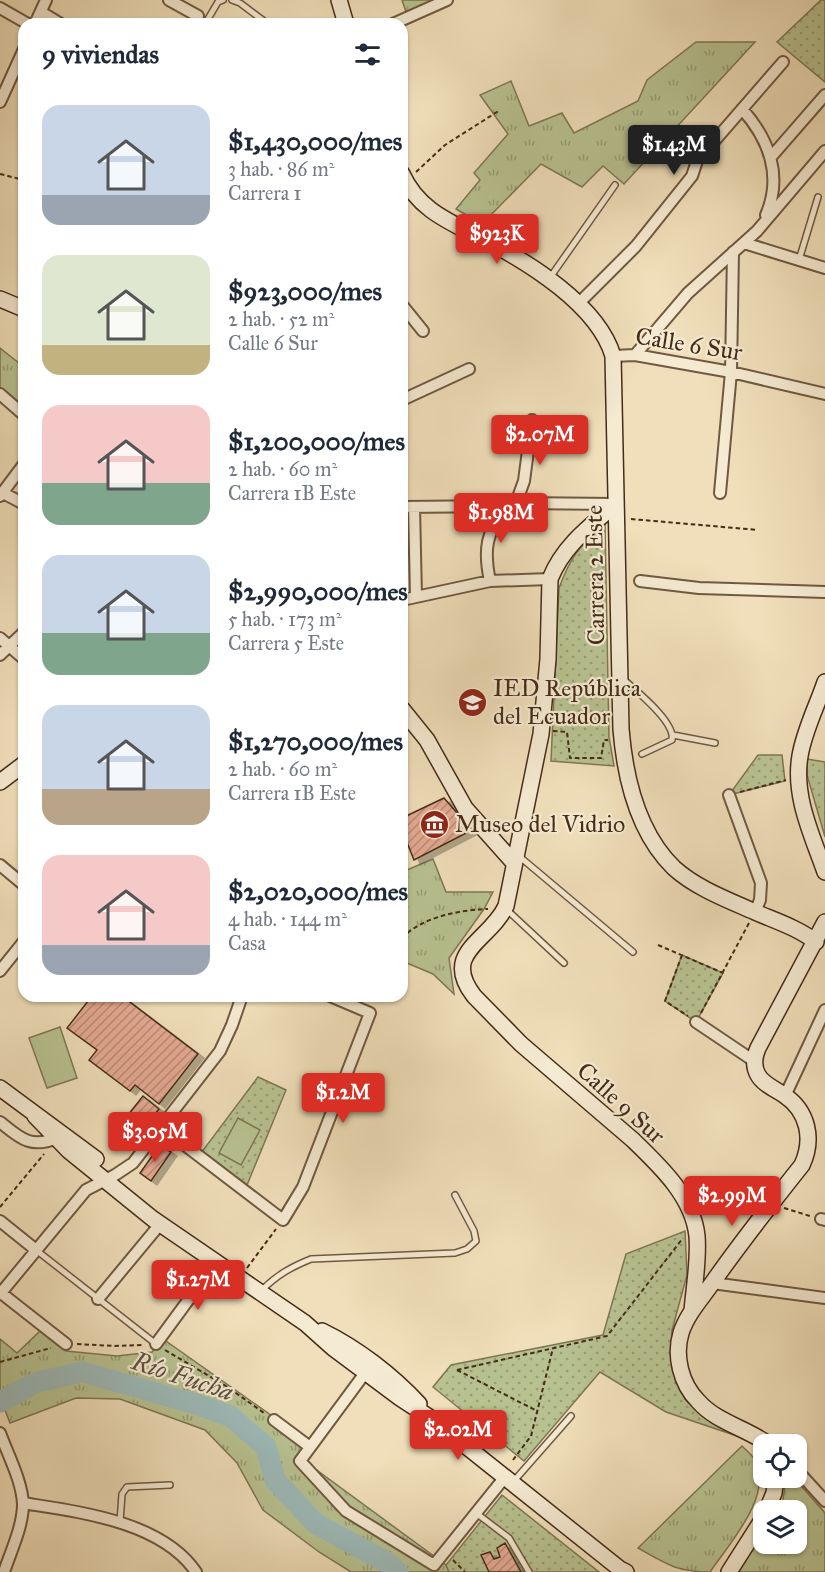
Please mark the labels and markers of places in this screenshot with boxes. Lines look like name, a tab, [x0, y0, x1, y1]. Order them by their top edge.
pin: $1.43M	[625, 125, 723, 176]
pin: $923K	[455, 214, 539, 265]
pin: $2.07M	[491, 415, 589, 466]
pin: $1.98M	[452, 493, 550, 544]
place label: IED República del Ecuador	[493, 673, 642, 731]
school or university icon: IED República del Ecuador	[456, 686, 488, 718]
museum icon: Museo del Vidrio	[418, 808, 450, 840]
place label: Museo del Vidrio	[455, 809, 625, 839]
pin: $1.2M	[301, 1073, 385, 1124]
pin: $3.05M	[106, 1112, 204, 1163]
pin: $2.99M	[683, 1176, 781, 1227]
pin: $1.27M	[149, 1260, 247, 1311]
pin: $2.02M	[409, 1410, 507, 1461]

